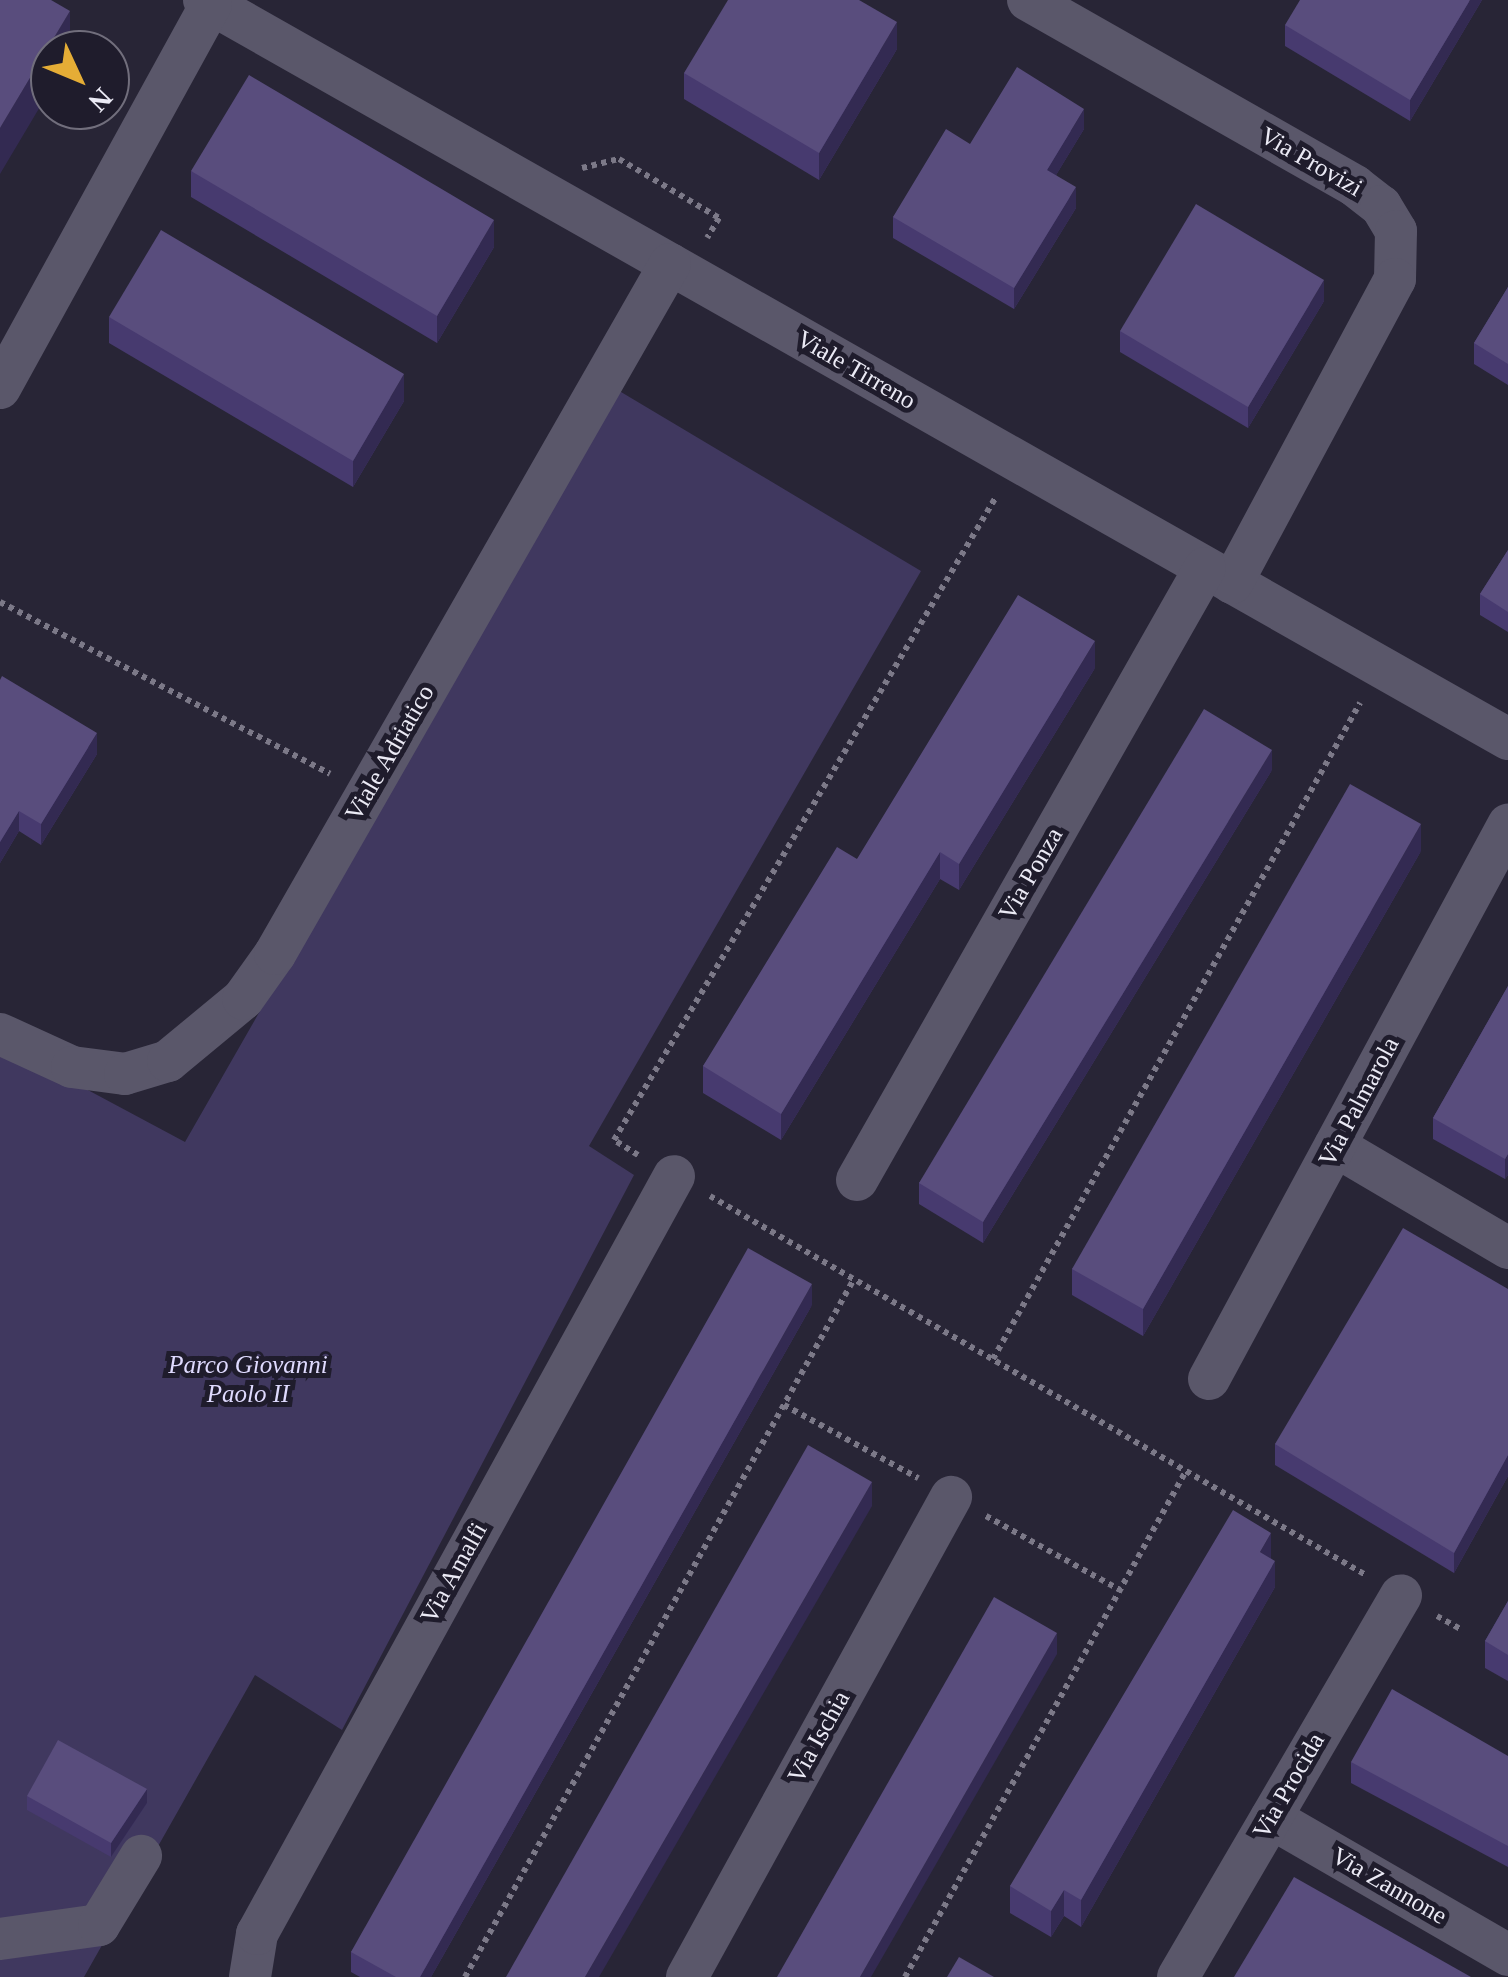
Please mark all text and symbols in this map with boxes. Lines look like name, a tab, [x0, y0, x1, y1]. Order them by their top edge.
north arrow	[30, 30, 130, 130]
text: N	[82, 82, 119, 118]
street label: Via Provizi	[1255, 121, 1367, 203]
street label: Viale Tirreno	[791, 324, 921, 416]
street label: Viale Adriatico	[339, 679, 441, 827]
street label: Via Ponza	[993, 822, 1069, 926]
street label: Via Palmarola	[1312, 1032, 1406, 1172]
park label: Parco Giovanni Paolo II	[168, 1351, 328, 1410]
street label: Via Amalfi	[414, 1517, 494, 1629]
street label: Via Ischia	[782, 1686, 856, 1788]
street label: Via Procida	[1247, 1728, 1331, 1844]
street label: Via Zannone	[1326, 1841, 1452, 1931]

